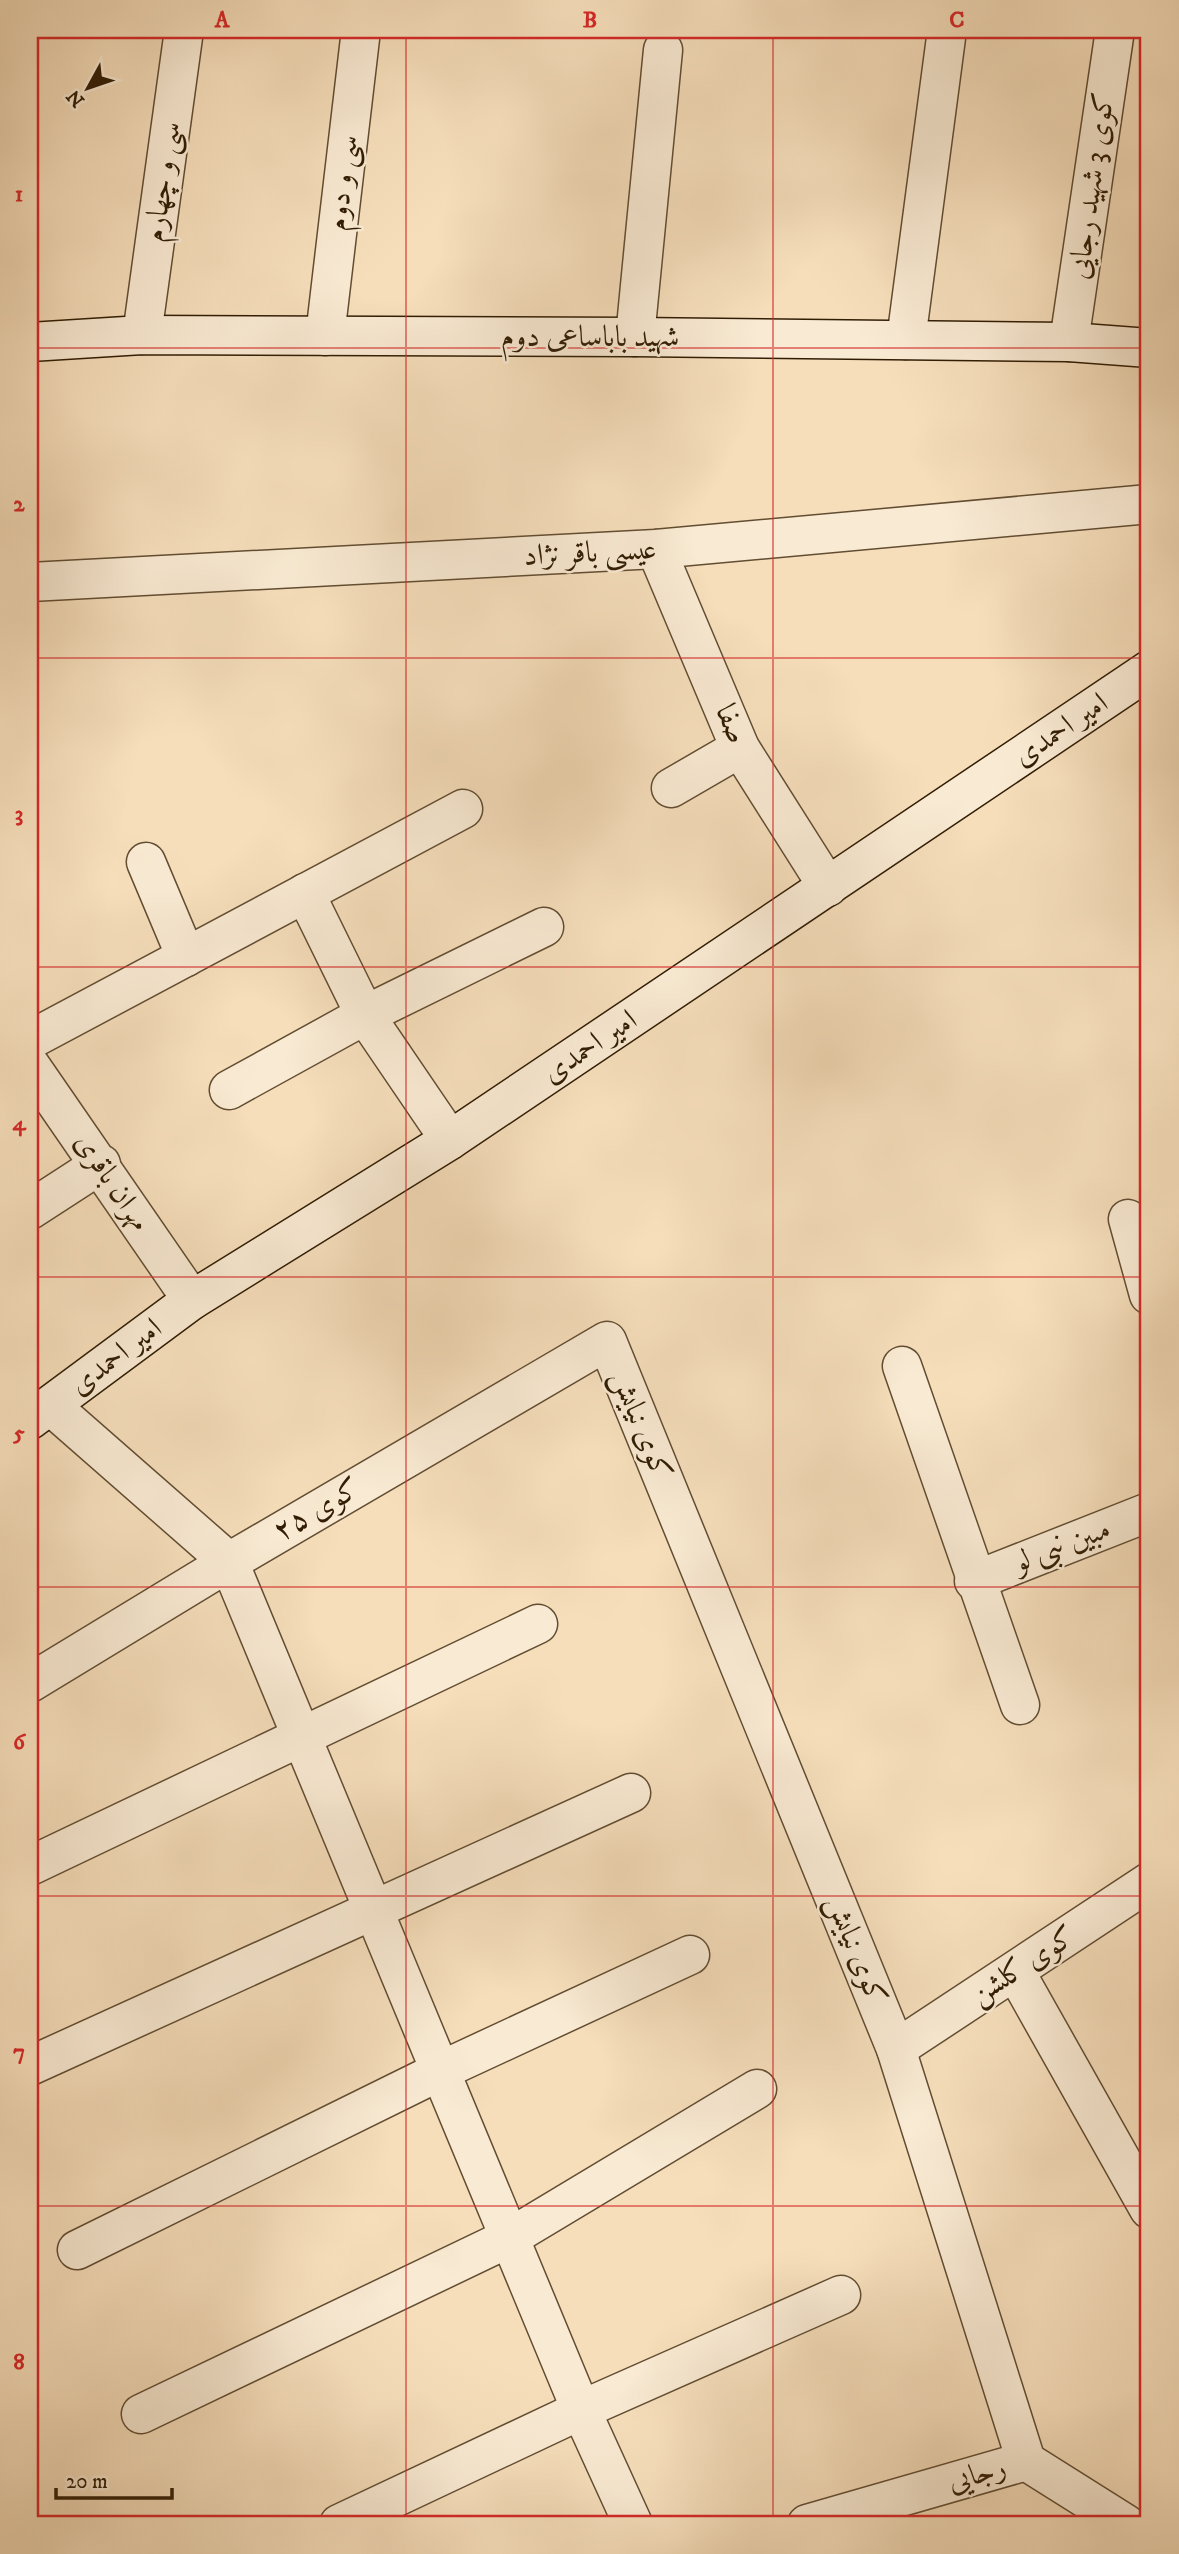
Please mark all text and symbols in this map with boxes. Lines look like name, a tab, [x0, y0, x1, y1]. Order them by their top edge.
text: A	[214, 6, 231, 35]
text: B	[583, 6, 597, 35]
text: C	[949, 6, 965, 35]
north arrow	[52, 52, 122, 122]
text: N	[62, 84, 90, 111]
street label: کوی 3 شهید رجایی	[1061, 90, 1123, 282]
street label: سی و چهارم	[136, 120, 196, 245]
street label: سی و دوم	[319, 133, 373, 234]
text: 1	[15, 180, 23, 209]
street label: شهید باباساعی دوم	[501, 319, 679, 362]
text: 2	[13, 490, 25, 519]
street label: عیسی باقر نژاد	[523, 531, 658, 576]
street label: امیر احمدی	[1006, 685, 1116, 775]
street label: صفا	[706, 699, 756, 749]
text: 3	[15, 800, 23, 829]
street label: امیر احمدی	[535, 1002, 645, 1092]
text: 4	[12, 1109, 27, 1138]
street label: مهران باقری	[66, 1126, 158, 1238]
street label: امیر احمدی	[62, 1310, 170, 1404]
street label: کوی نیایش	[602, 1365, 680, 1485]
text: 5	[12, 1419, 25, 1448]
street label: کوی ۲۵	[267, 1470, 367, 1550]
street label: مبین نبی لو	[1006, 1511, 1116, 1584]
text: 6	[13, 1728, 27, 1757]
street label: کوی نیایش	[817, 1890, 895, 2010]
street label: کوی کلشن	[963, 1918, 1083, 2014]
text: 7	[13, 2038, 25, 2067]
text: 8	[13, 2348, 25, 2377]
street label: رجایی	[944, 2449, 1010, 2501]
scale bar	[56, 2456, 172, 2500]
text: 20 m	[66, 2469, 108, 2495]

